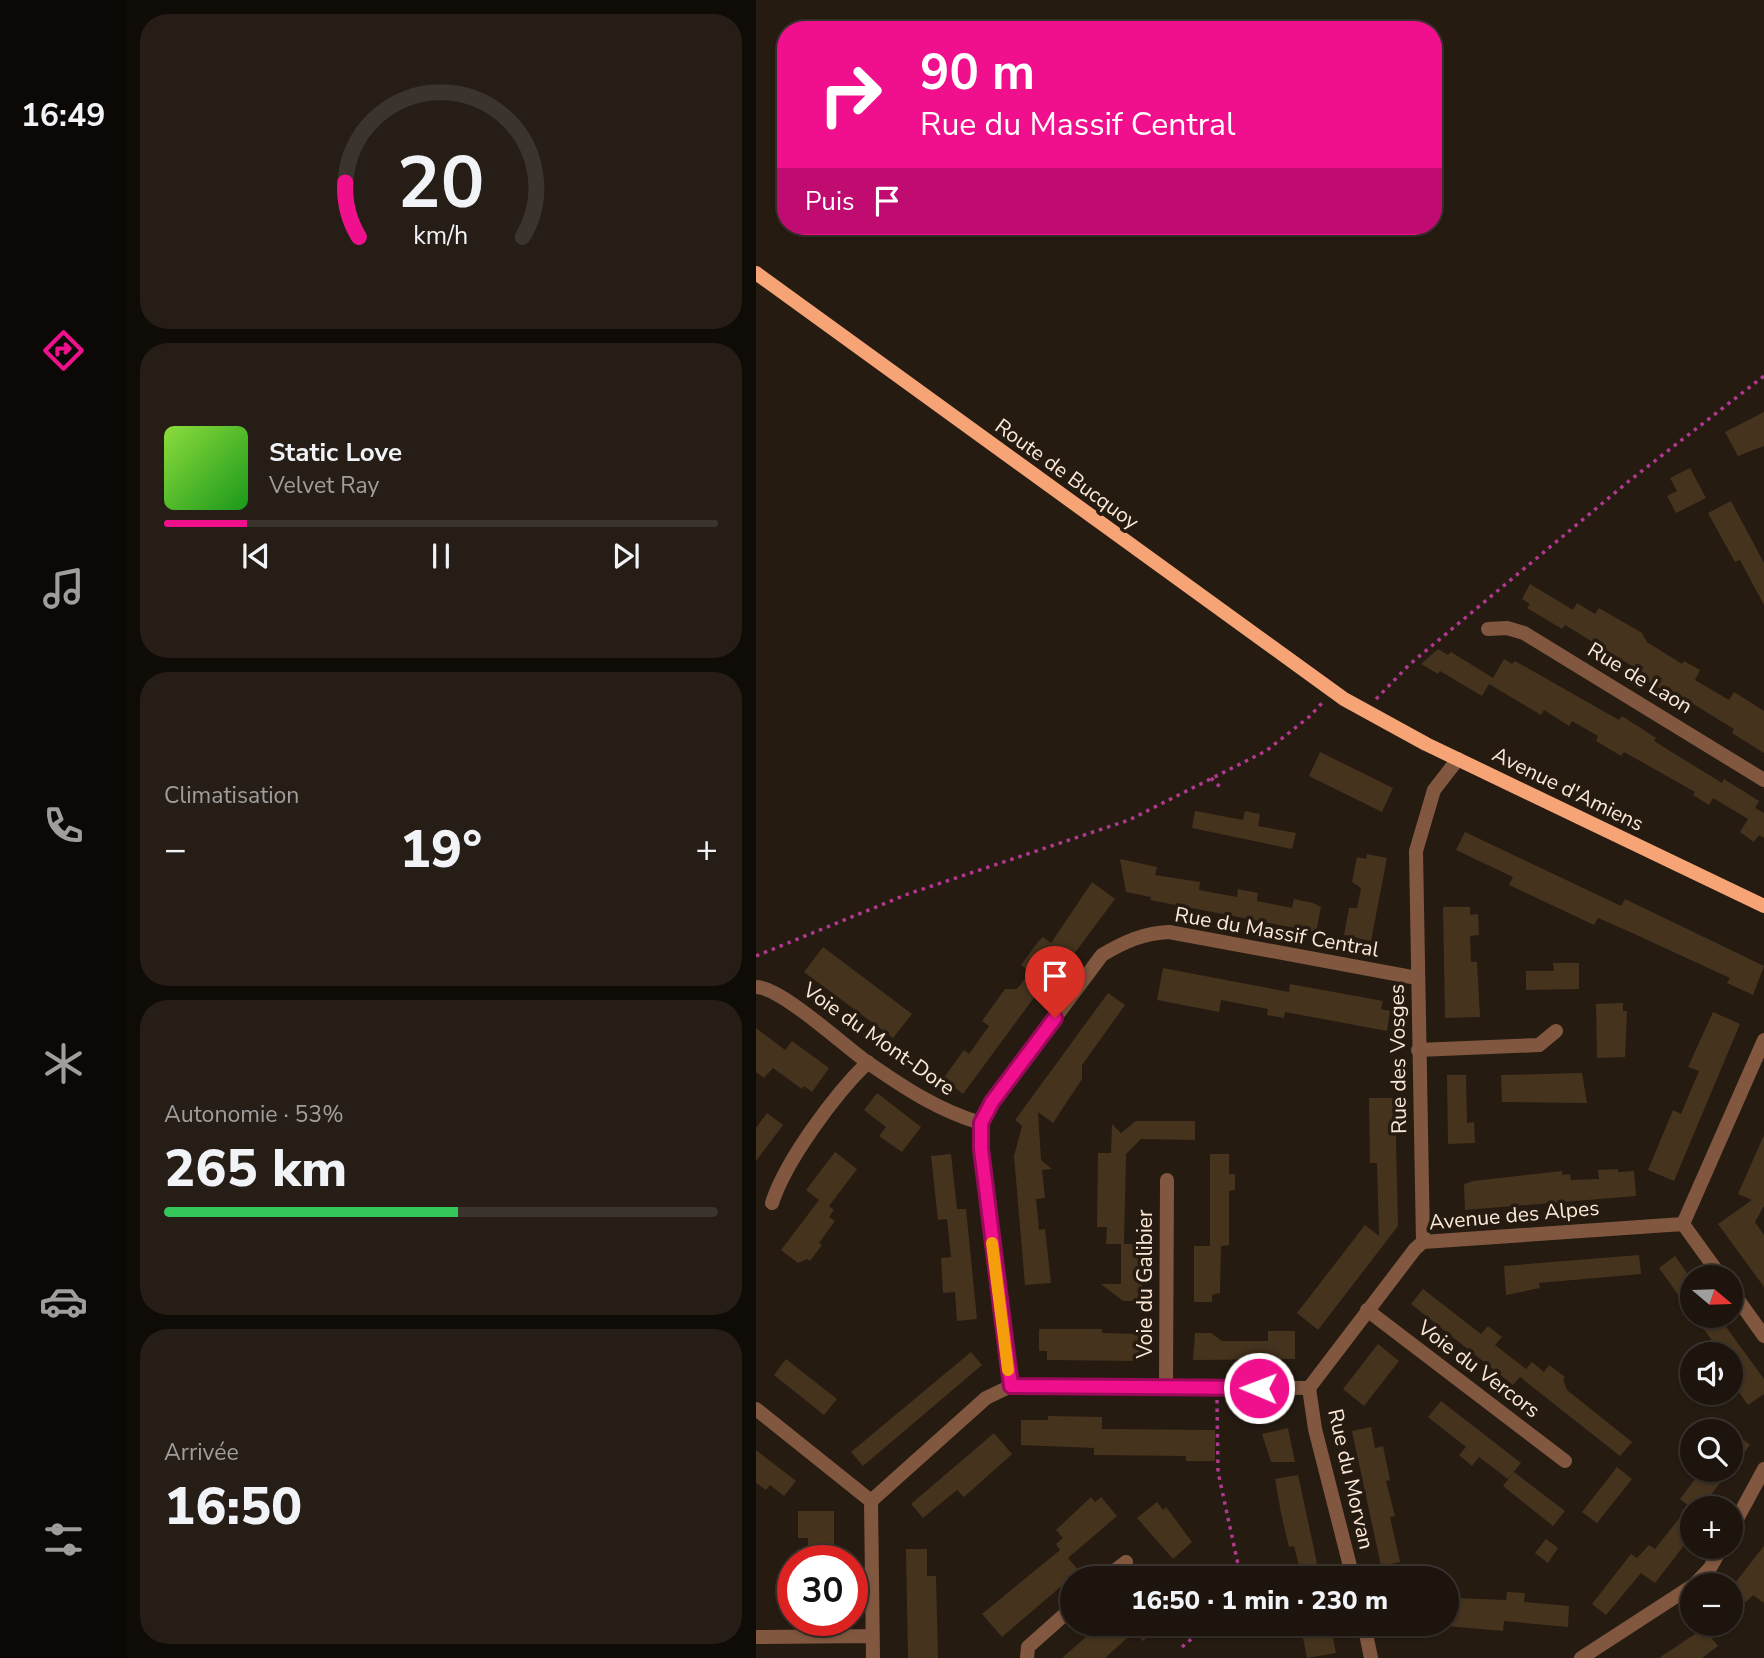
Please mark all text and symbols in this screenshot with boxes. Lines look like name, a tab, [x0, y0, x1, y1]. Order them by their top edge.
text: 90 m	[920, 39, 1035, 106]
icon: right	[805, 49, 896, 140]
text: 16:49	[21, 94, 105, 137]
text: Rue du Massif Central	[920, 103, 1235, 146]
text: 20	[397, 134, 485, 234]
icon: arrive	[868, 182, 906, 220]
text: Puis	[805, 184, 854, 219]
text: km/h	[413, 219, 469, 253]
icon: directions	[39, 326, 88, 375]
street label: Route de Bucquoy	[989, 412, 1145, 536]
text: Static Love	[269, 435, 402, 470]
text: Velvet Ray	[269, 470, 379, 501]
icon: previous	[237, 537, 275, 575]
icon: pause	[422, 537, 460, 575]
icon: next	[607, 537, 645, 575]
icon: music	[39, 564, 88, 613]
street label: Rue de Laon	[1582, 636, 1698, 720]
street label: Avenue d'Amiens	[1488, 740, 1648, 838]
text: Climatisation	[164, 780, 299, 811]
icon: phone	[39, 801, 88, 850]
text: 19°	[400, 814, 482, 885]
text: −	[164, 824, 187, 875]
text: +	[695, 824, 718, 875]
street label: Rue du Massif Central	[1173, 900, 1382, 964]
pin	[1025, 946, 1085, 1018]
icon: arrive	[1036, 957, 1074, 995]
street label: Voie du Mont-Dore	[797, 976, 960, 1102]
street label: Rue des Vosges	[1383, 984, 1413, 1134]
icon: climate	[39, 1039, 88, 1088]
text: Autonomie · 53%	[164, 1099, 344, 1130]
text: 265 km	[164, 1133, 347, 1204]
street label: Avenue des Alpes	[1428, 1194, 1600, 1236]
street label: Voie du Galibier	[1131, 1209, 1159, 1360]
north arrow	[1680, 1265, 1743, 1328]
map controls	[1680, 1265, 1743, 1636]
icon: car	[39, 1277, 88, 1326]
street label: Voie du Vercors	[1411, 1313, 1546, 1424]
button: sound	[1680, 1342, 1743, 1405]
position arrow	[1222, 1351, 1296, 1425]
street label: Rue du Morvan	[1321, 1406, 1381, 1552]
button: search	[1680, 1419, 1743, 1482]
text: Arrivée	[164, 1437, 239, 1468]
text: 16:50	[164, 1471, 302, 1542]
button: +	[1680, 1496, 1743, 1559]
icon: filters	[39, 1515, 88, 1564]
speed limit sign: 30	[777, 1545, 868, 1636]
button: −	[1680, 1573, 1743, 1636]
text: 16:50 · 1 min · 230 m	[1131, 1583, 1388, 1618]

